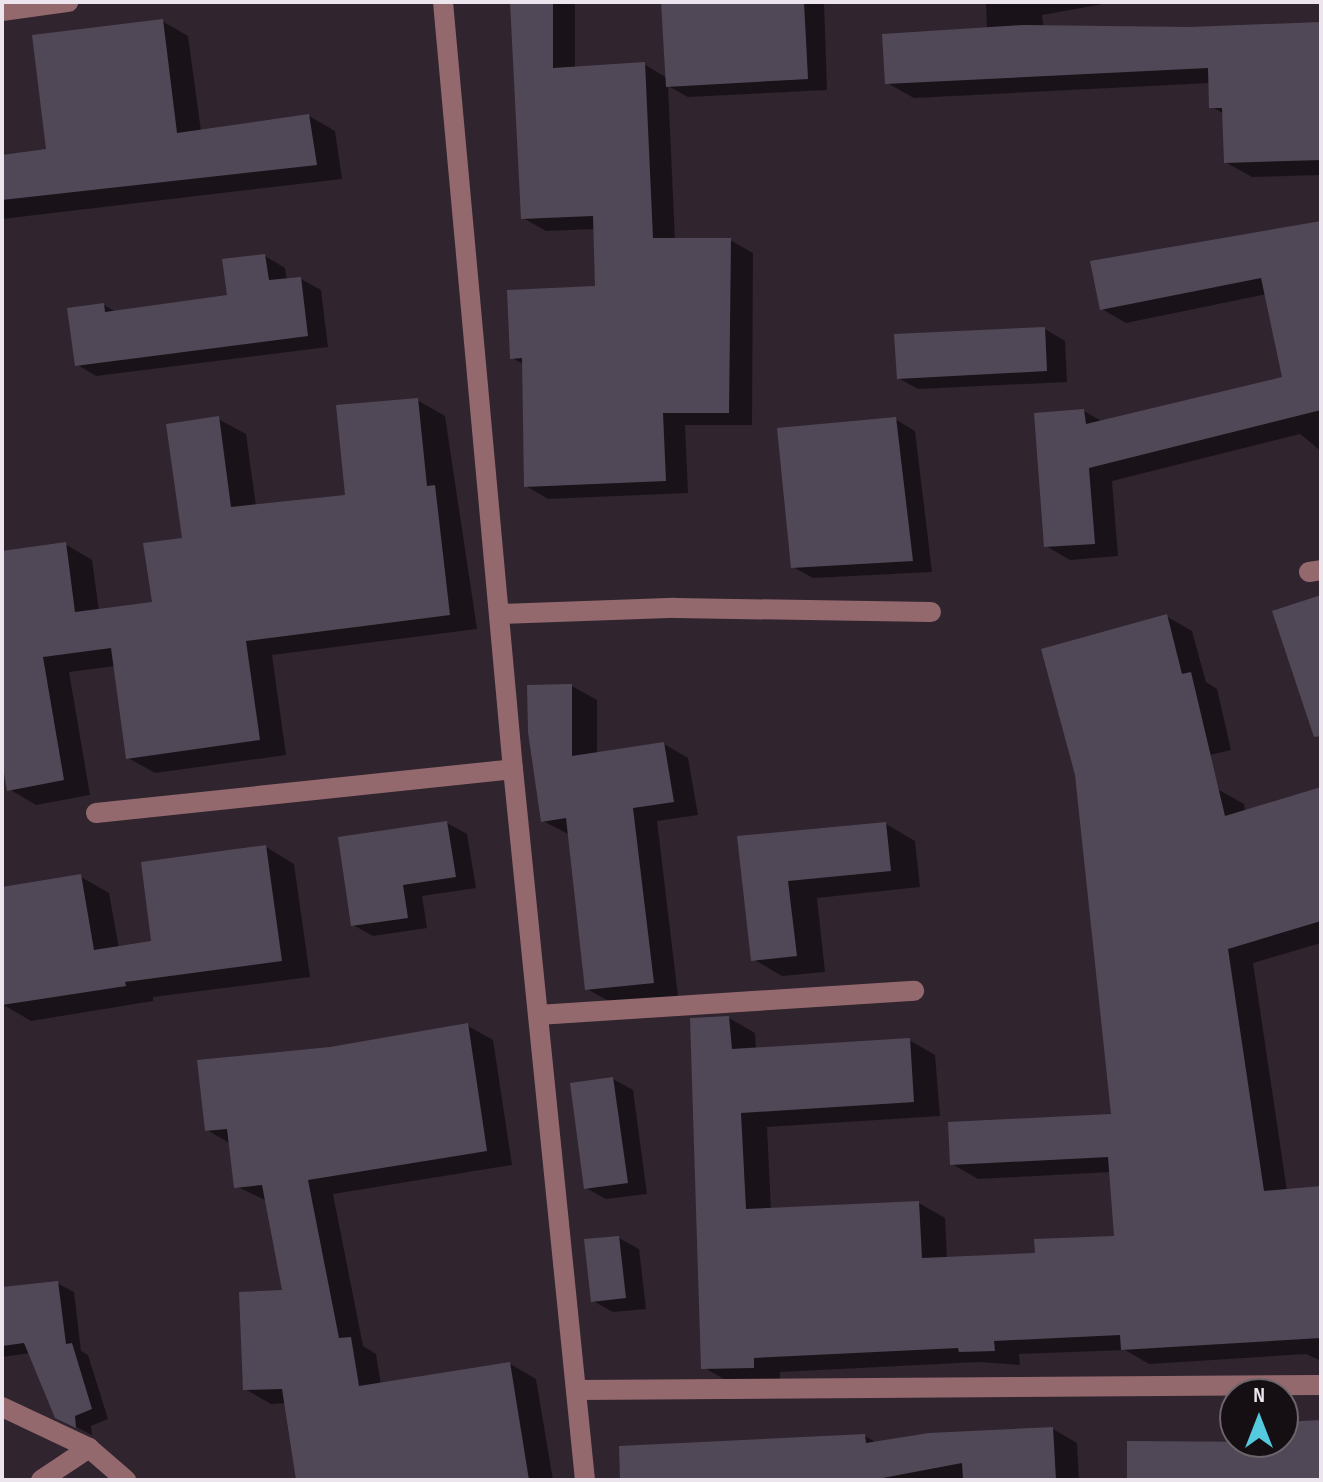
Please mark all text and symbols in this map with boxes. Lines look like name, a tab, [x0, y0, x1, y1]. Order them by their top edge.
north arrow	[1219, 1378, 1299, 1458]
text: N	[1253, 1382, 1265, 1409]

